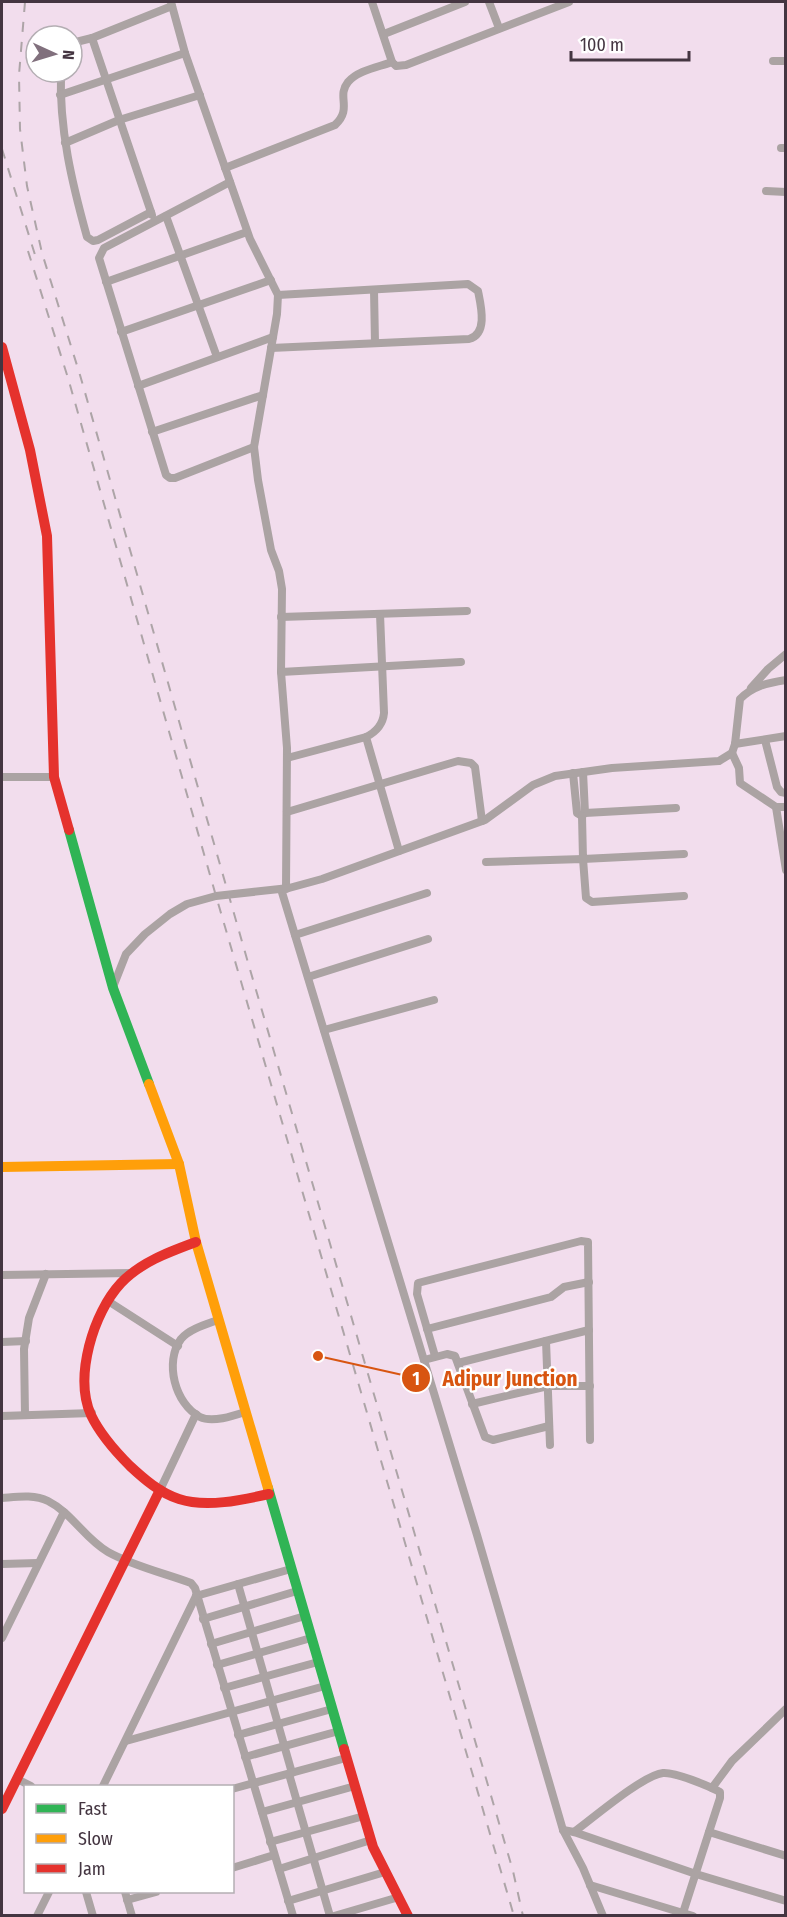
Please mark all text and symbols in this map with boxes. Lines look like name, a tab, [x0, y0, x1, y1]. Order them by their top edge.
north arrow	[24, 24, 84, 84]
scale bar	[571, 24, 690, 62]
text: 100 m	[580, 34, 624, 56]
text: N	[59, 50, 78, 60]
callout: Adipur Junction	[401, 1359, 590, 1398]
text: Adipur Junction	[442, 1366, 577, 1392]
text: 1	[412, 1368, 420, 1390]
legend	[24, 1785, 234, 1893]
text: Fast	[78, 1798, 107, 1820]
text: Slow	[78, 1828, 113, 1850]
text: Jam	[78, 1858, 106, 1880]

